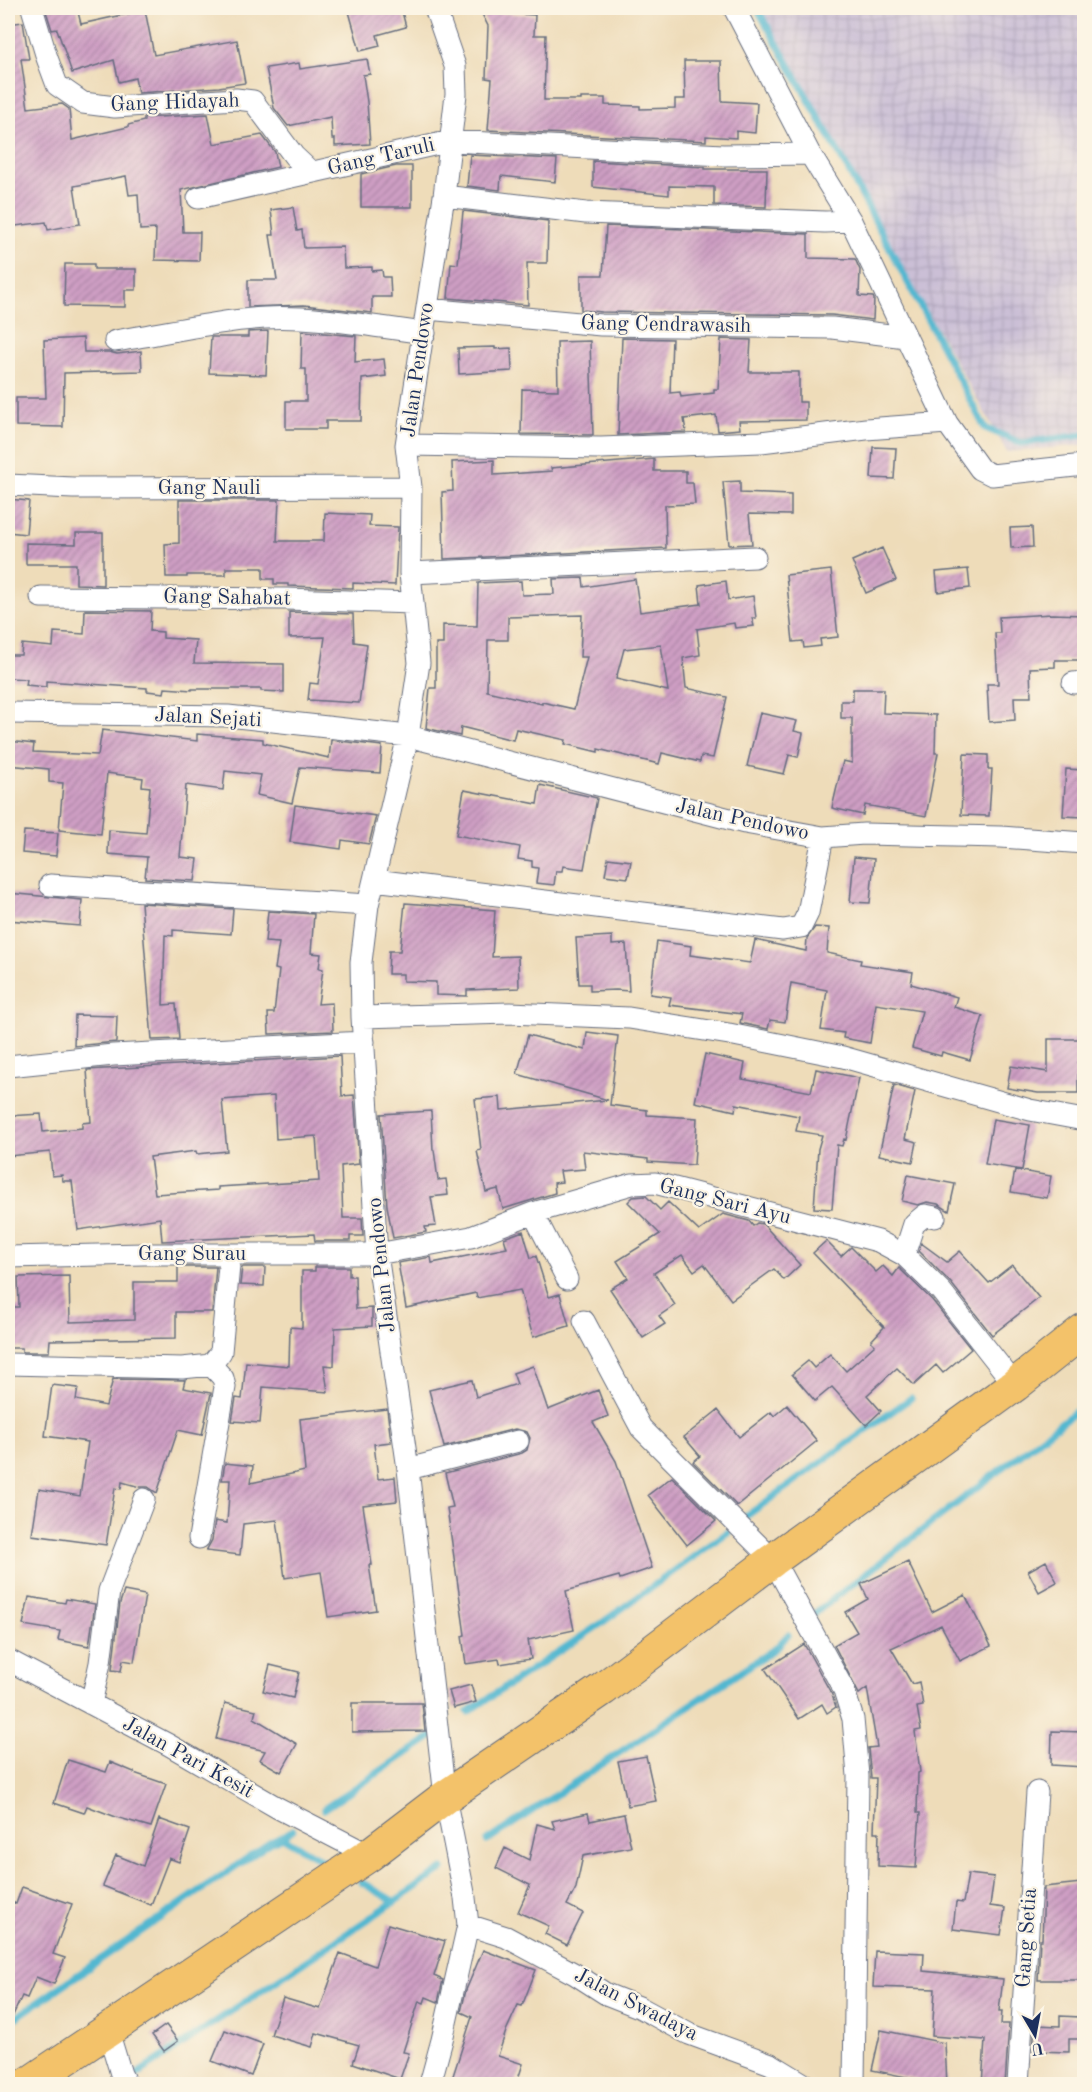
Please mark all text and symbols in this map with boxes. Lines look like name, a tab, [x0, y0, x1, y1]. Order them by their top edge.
street label: Gang Hidayah	[110, 90, 240, 116]
street label: Gang Taruli	[325, 134, 437, 180]
street label: Jalan Pendowo	[398, 301, 438, 439]
street label: Gang Cendrawasih	[580, 313, 752, 337]
street label: Gang Nauli	[157, 478, 261, 499]
street label: Gang Sahabat	[163, 586, 291, 610]
street label: Jalan Sejati	[154, 705, 262, 731]
street label: Jalan Pendowo	[673, 796, 811, 844]
street label: Gang Sari Ayu	[657, 1175, 793, 1229]
street label: Jalan Pendowo	[364, 1196, 400, 1334]
street label: Gang Surau	[138, 1244, 246, 1265]
street label: Jalan Pari Kesit	[119, 1713, 257, 1803]
street label: Gang Setia	[1013, 1887, 1041, 1989]
street label: Jalan Swadaya	[571, 1965, 701, 2045]
north arrow	[1005, 2005, 1065, 2065]
text: U	[1029, 2039, 1045, 2057]

